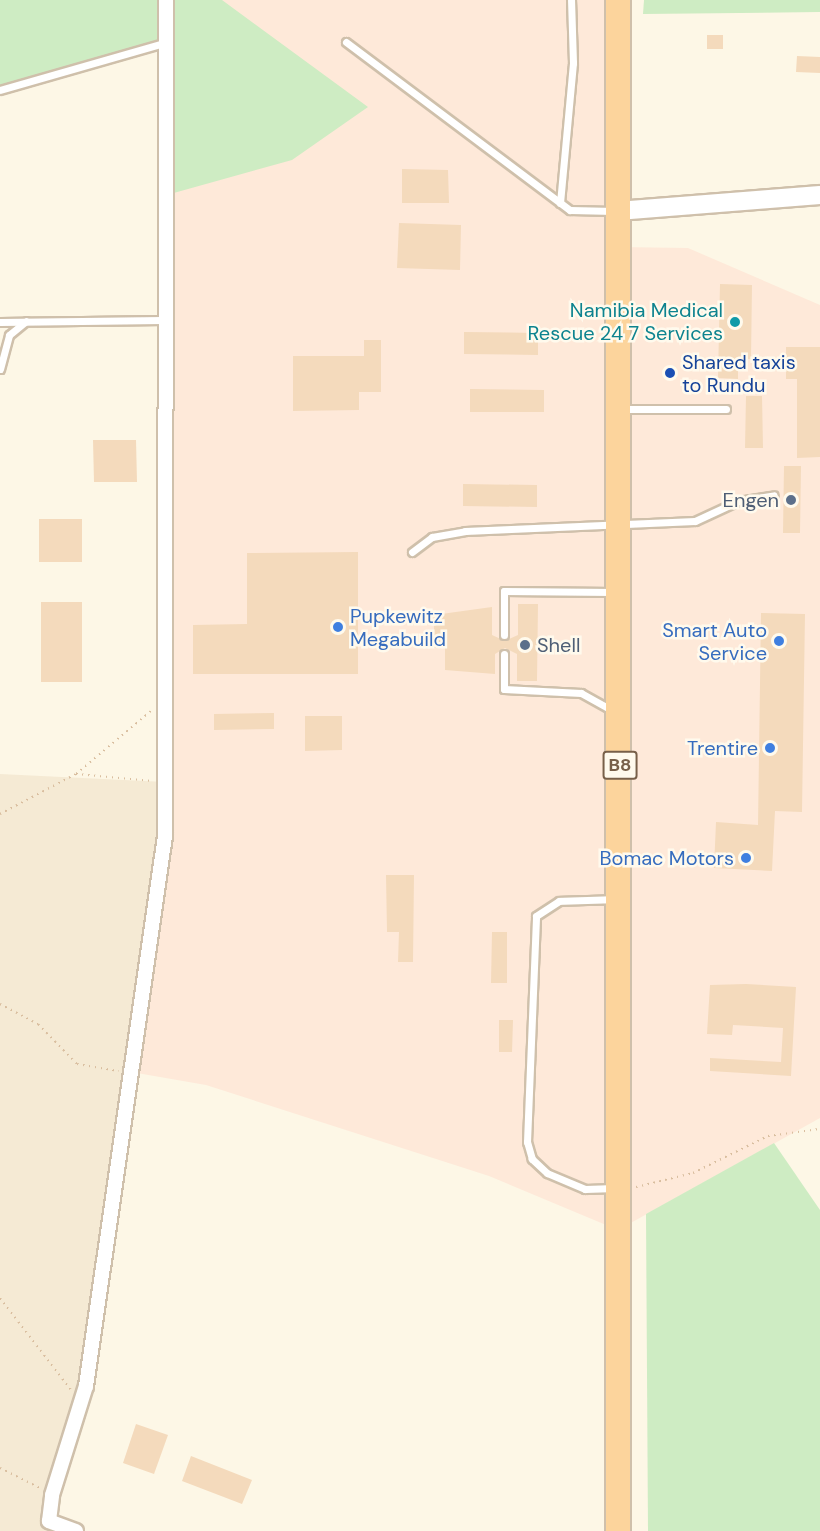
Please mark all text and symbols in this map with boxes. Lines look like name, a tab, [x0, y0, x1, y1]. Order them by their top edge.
place label: Namibia Medical Rescue 24 7 Services	[528, 298, 723, 345]
marker: Namibia Medical Rescue 24 7 Services	[728, 315, 742, 329]
place label: Shared taxis to Rundu	[682, 350, 796, 397]
marker: Shared taxis to Rundu	[663, 366, 677, 380]
place label: Engen	[723, 488, 779, 512]
marker: Engen	[784, 493, 798, 507]
place label: Pupkewitz Megabuild	[350, 604, 446, 651]
place label: Smart Auto Service	[662, 618, 767, 665]
marker: Pupkewitz Megabuild	[331, 620, 345, 634]
place label: Shell	[537, 633, 580, 657]
marker: Smart Auto Service	[772, 634, 786, 648]
marker: Shell	[518, 638, 532, 652]
place label: Trentire	[687, 736, 758, 760]
marker: Trentire	[763, 741, 777, 755]
road number: B8	[602, 750, 638, 780]
place label: Bomac Motors	[599, 846, 734, 870]
marker: Bomac Motors	[739, 851, 753, 865]

